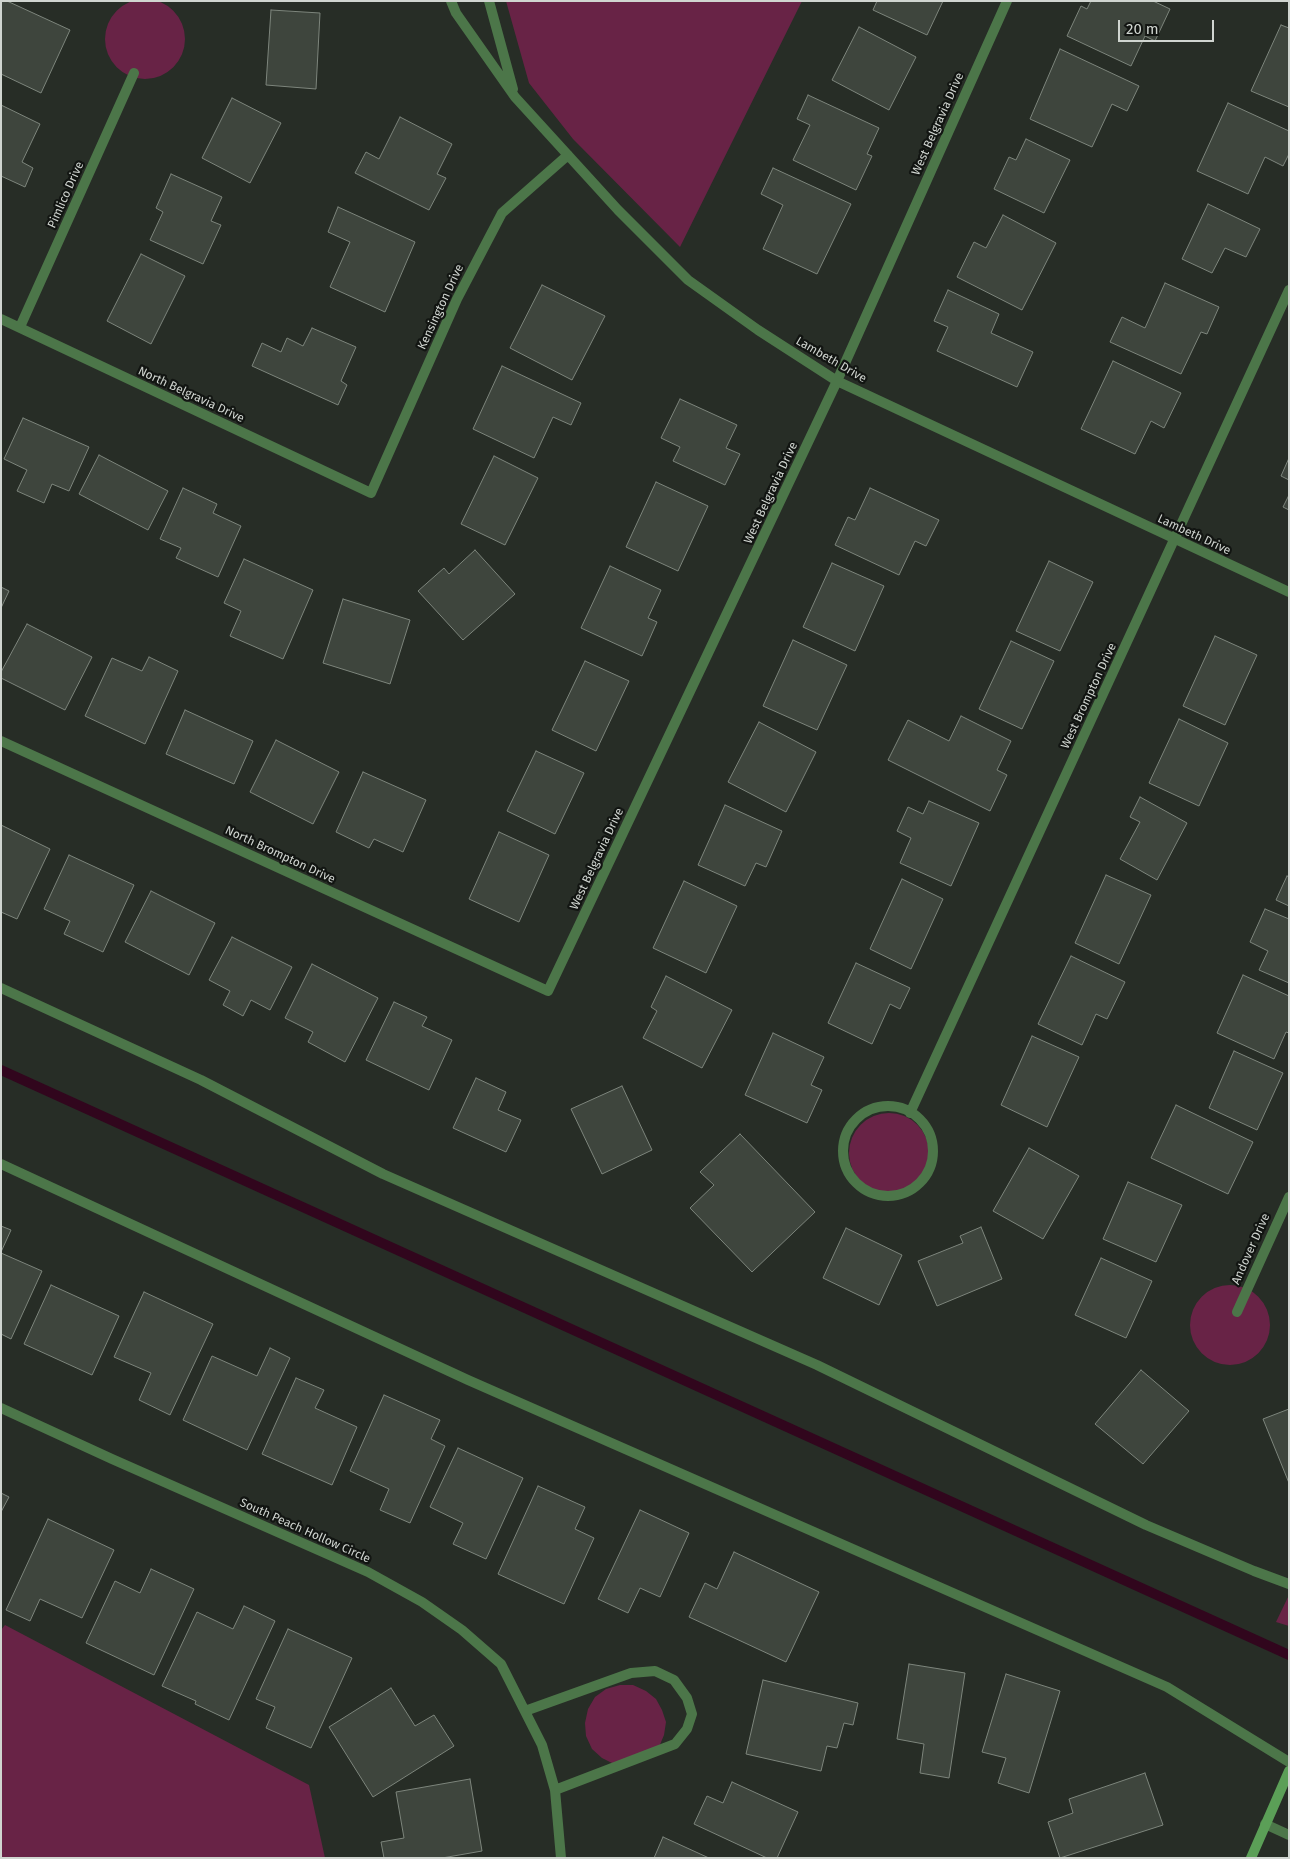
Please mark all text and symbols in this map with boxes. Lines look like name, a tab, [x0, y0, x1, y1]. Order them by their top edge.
scale bar	[1120, 10, 1216, 42]
text: 20 m	[1126, 20, 1159, 38]
street label: West Belgravia Drive	[909, 70, 967, 178]
street label: Pimlico Drive	[45, 159, 87, 231]
street label: Kensington Drive	[415, 262, 467, 352]
street label: Lambeth Drive	[793, 334, 869, 386]
street label: North Belgravia Drive	[136, 364, 246, 426]
street label: West Belgravia Drive	[741, 440, 801, 546]
street label: Lambeth Drive	[1155, 512, 1233, 558]
street label: West Brompton Drive	[1058, 641, 1120, 751]
street label: West Belgravia Drive	[567, 806, 627, 912]
street label: North Brompton Drive	[223, 823, 337, 887]
street label: Andover Drive	[1229, 1211, 1273, 1287]
street label: South Peach Hollow Circle	[237, 1496, 373, 1566]

